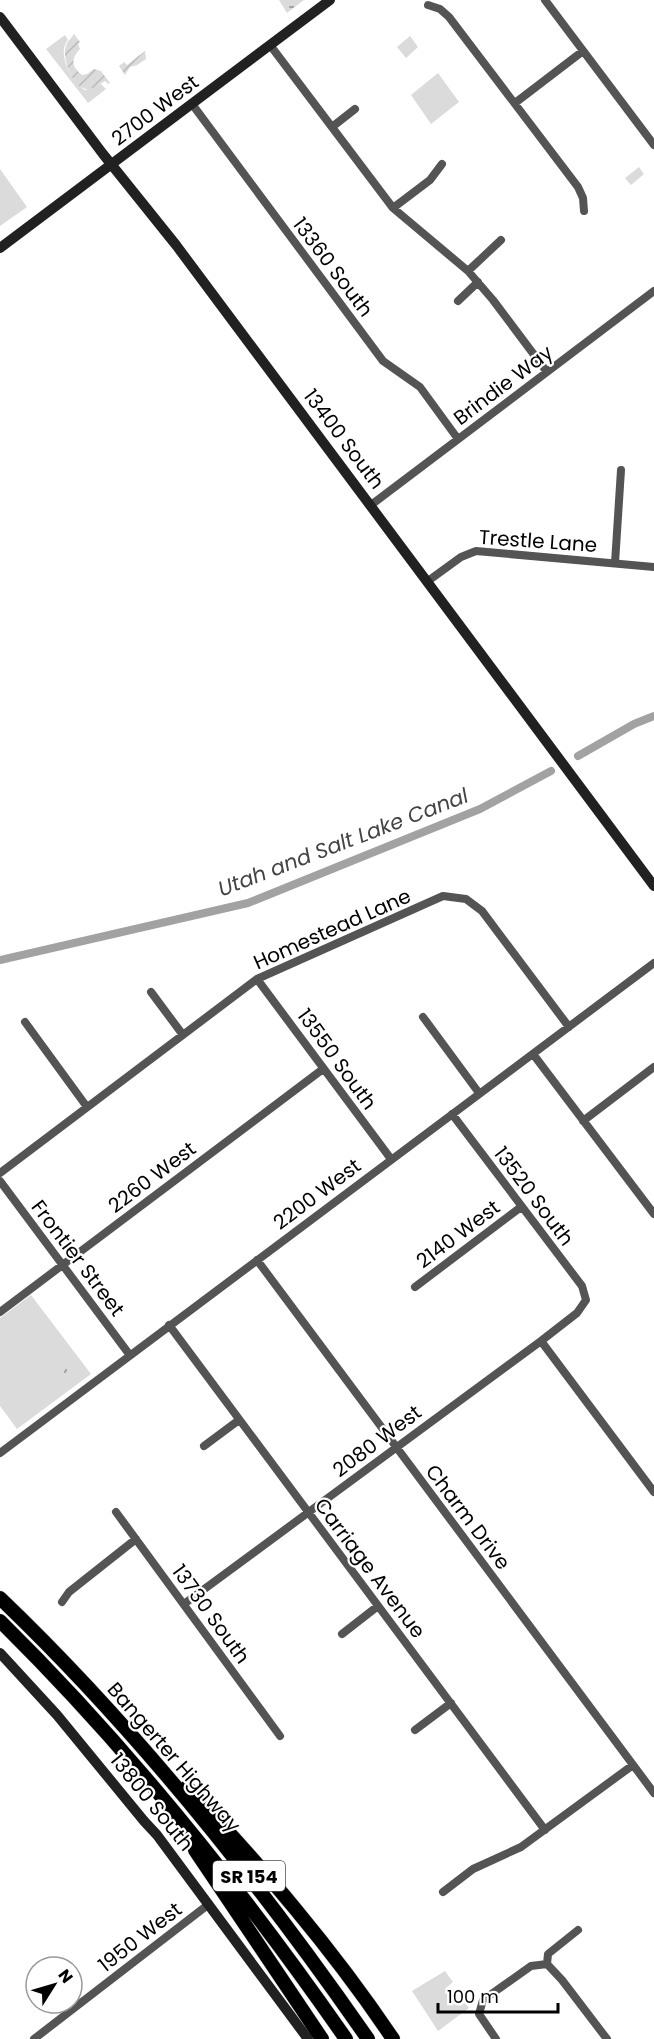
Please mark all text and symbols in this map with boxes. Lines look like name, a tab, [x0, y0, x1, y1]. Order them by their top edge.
street label: 2700 West	[106, 68, 204, 152]
street label: 13360 South	[286, 211, 380, 323]
street label: Brindie Way	[447, 338, 559, 432]
street label: 13400 South	[297, 383, 391, 495]
street label: Trestle Lane	[478, 523, 598, 559]
water label: Utah and Salt Lake Canal	[214, 781, 473, 903]
street label: Homestead Lane	[249, 882, 415, 976]
street label: 13550 South	[291, 1003, 383, 1115]
street label: 2260 West	[102, 1135, 202, 1219]
street label: 13520 South	[487, 1141, 581, 1251]
street label: 2200 West	[267, 1152, 367, 1236]
street label: 2140 West	[410, 1193, 506, 1275]
street label: Frontier Street	[25, 1194, 131, 1322]
street label: 2080 West	[327, 1398, 427, 1484]
street label: Charm Drive	[419, 1459, 517, 1575]
street label: Carriage Avenue	[308, 1492, 432, 1644]
street label: 13730 South	[166, 1559, 256, 1669]
street label: Bangerter Highway	[101, 1676, 247, 1838]
street label: 13800 South	[104, 1747, 200, 1857]
road number: SR 154	[213, 1861, 285, 1891]
street label: 1950 West	[92, 1895, 188, 1979]
north arrow	[24, 1955, 84, 2015]
text: N	[53, 1965, 78, 1988]
scale bar	[438, 1976, 558, 2014]
text: 100 m	[447, 1984, 499, 2009]

